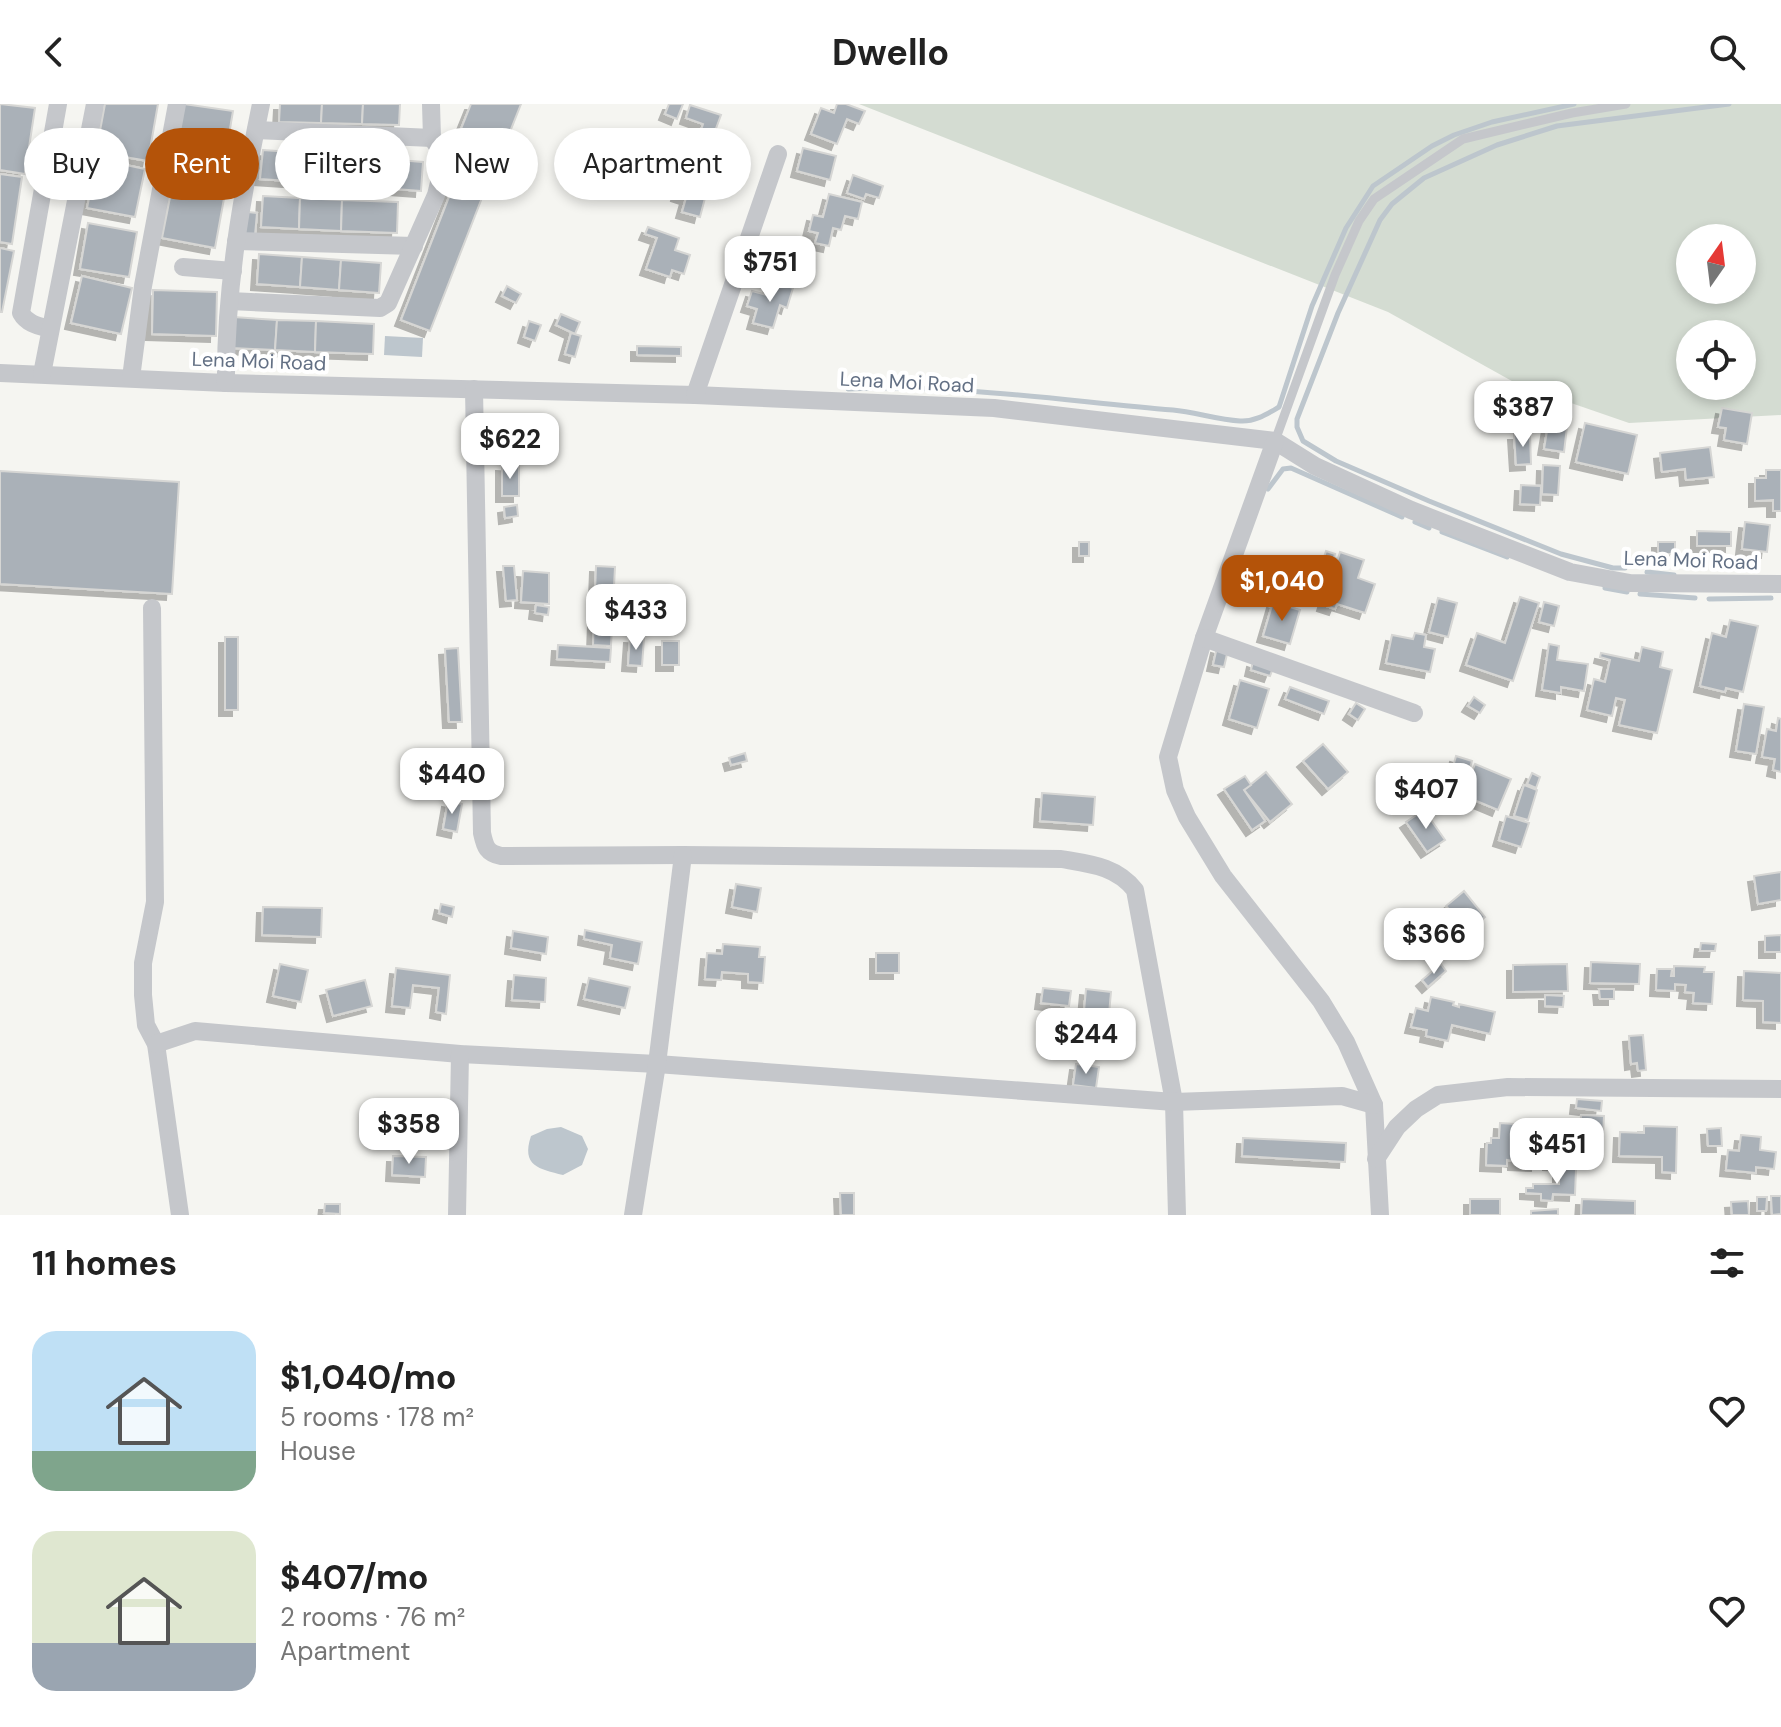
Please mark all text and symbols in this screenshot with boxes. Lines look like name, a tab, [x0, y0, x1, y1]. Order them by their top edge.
text: Dwello	[832, 29, 949, 76]
icon: back	[32, 30, 76, 74]
icon: search	[1705, 30, 1749, 74]
chip: Buy	[24, 128, 129, 200]
chip: Rent	[145, 128, 259, 200]
chip: Filters	[275, 128, 410, 200]
chip: New	[426, 128, 538, 200]
chip: Apartment	[554, 128, 751, 200]
north arrow	[1676, 224, 1756, 304]
map controls	[1676, 224, 1756, 400]
pin: $751	[723, 236, 817, 304]
text: $751	[743, 245, 797, 279]
button: locate	[1676, 320, 1756, 400]
street label: Lena Moi Road	[191, 346, 327, 376]
street label: Lena Moi Road	[839, 365, 975, 399]
pin: $387	[1476, 381, 1570, 449]
text: $387	[1492, 390, 1554, 424]
pin: $622	[463, 413, 557, 481]
text: $622	[479, 422, 541, 456]
street label: Lena Moi Road	[1623, 545, 1759, 575]
pin: $1,040	[1217, 555, 1347, 623]
text: $1,040	[1239, 564, 1325, 598]
pin: $433	[589, 584, 683, 652]
text: $433	[604, 593, 668, 627]
pin: $440	[405, 748, 499, 816]
text: $440	[418, 757, 486, 791]
pin: $407	[1379, 763, 1473, 831]
text: $407	[1394, 772, 1458, 806]
pin: $366	[1387, 908, 1481, 976]
text: $366	[1402, 917, 1466, 951]
pin: $244	[1039, 1008, 1133, 1076]
text: $244	[1054, 1017, 1118, 1051]
pin: $358	[362, 1098, 456, 1166]
text: $358	[377, 1107, 441, 1141]
pin: $451	[1510, 1118, 1604, 1186]
text: $451	[1528, 1127, 1586, 1161]
text: 11 homes	[32, 1241, 177, 1286]
icon: filters	[1705, 1241, 1749, 1285]
text: $1,040/mo	[280, 1355, 457, 1400]
icon: home	[96, 1363, 192, 1459]
icon: heart	[1705, 1389, 1749, 1433]
text: 5 rooms · 178 m²	[280, 1400, 474, 1434]
text: House	[280, 1434, 356, 1468]
text: $407/mo	[280, 1555, 429, 1600]
icon: home	[96, 1563, 192, 1659]
icon: heart	[1705, 1589, 1749, 1633]
text: 2 rooms · 76 m²	[280, 1600, 465, 1634]
text: Apartment	[280, 1634, 411, 1668]

